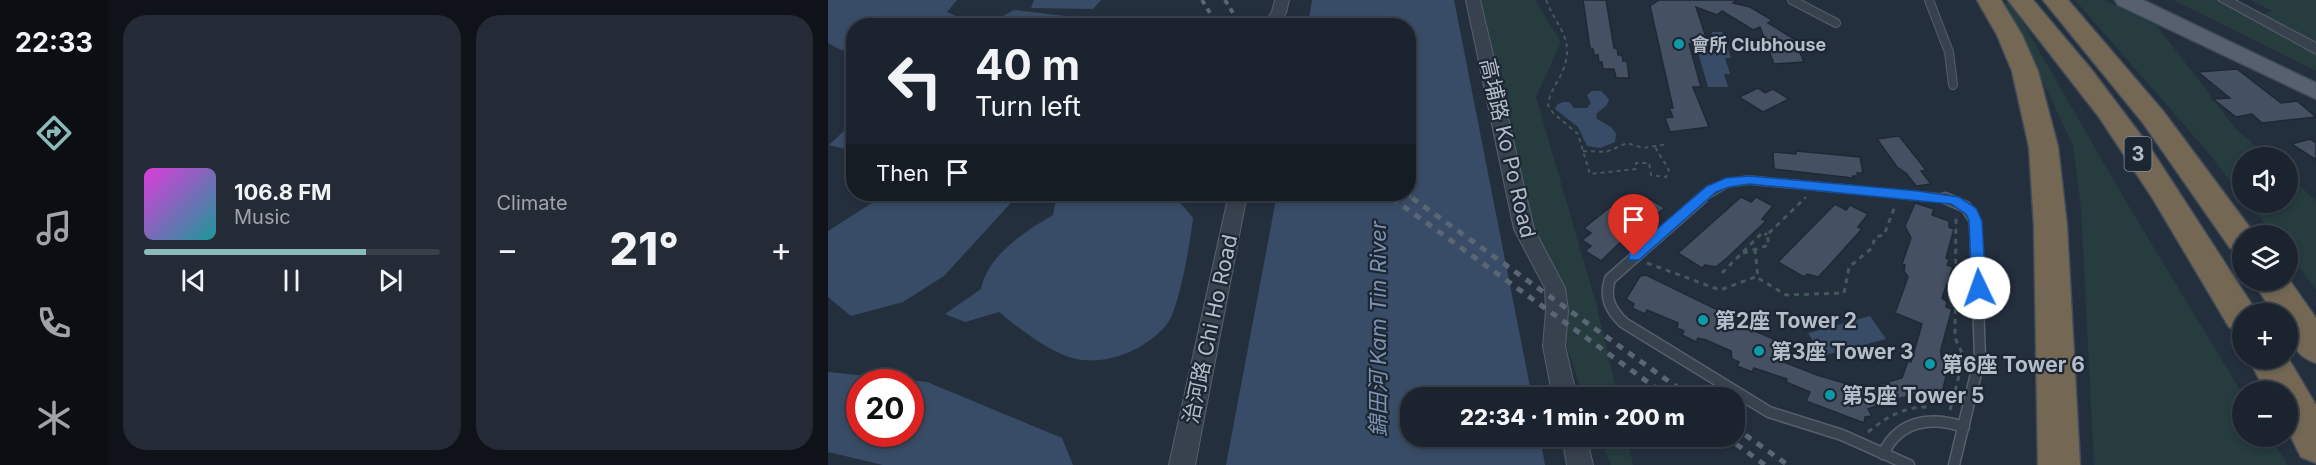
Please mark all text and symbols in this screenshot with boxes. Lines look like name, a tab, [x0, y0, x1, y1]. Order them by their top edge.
text: 22:33	[15, 26, 93, 59]
place label: 會所 Clubhouse	[1691, 34, 1827, 55]
marker: 會所 Clubhouse	[1672, 37, 1686, 51]
text: 40 m	[975, 39, 1080, 90]
icon: left	[876, 42, 954, 120]
street label: 高埔路 Ko Po Road	[1475, 56, 1541, 240]
text: Turn left	[975, 90, 1081, 123]
icon: directions	[33, 112, 75, 154]
road number: 3	[2124, 137, 2152, 171]
map controls	[2232, 147, 2298, 447]
button: sound	[2232, 147, 2298, 213]
icon: arrive	[941, 156, 974, 189]
text: Then	[876, 160, 929, 186]
text: 106.8 FM	[234, 179, 332, 205]
text: Climate	[497, 191, 568, 215]
pin	[1608, 194, 1659, 256]
icon: arrive	[1617, 203, 1650, 236]
text: Music	[234, 205, 291, 229]
icon: music	[33, 207, 75, 249]
water label: 錦田河 Kam Tin River	[1365, 220, 1391, 437]
text: 21°	[610, 221, 679, 276]
button: layers	[2232, 225, 2298, 291]
text: −	[497, 229, 518, 269]
text: +	[770, 229, 792, 269]
street label: 治河路 Chi Ho Road	[1178, 232, 1242, 426]
position arrow	[1947, 256, 2011, 320]
icon: previous	[177, 264, 210, 297]
icon: pause	[275, 264, 308, 297]
icon: next	[374, 264, 407, 297]
icon: phone	[33, 302, 75, 344]
button: +	[2232, 303, 2298, 369]
place label: 第2座 Tower 2	[1715, 308, 1857, 333]
marker: 第2座 Tower 2	[1696, 313, 1710, 327]
place label: 第3座 Tower 3	[1771, 339, 1914, 364]
marker: 第3座 Tower 3	[1752, 344, 1766, 358]
place label: 第6座 Tower 6	[1942, 352, 2085, 377]
marker: 第6座 Tower 6	[1923, 357, 1937, 371]
speed limit sign: 20	[846, 369, 924, 447]
button: −	[2232, 381, 2298, 447]
place label: 第5座 Tower 5	[1842, 383, 1984, 408]
marker: 第5座 Tower 5	[1823, 388, 1837, 402]
icon: climate	[33, 397, 75, 439]
text: 22:34 · 1 min · 200 m	[1460, 404, 1685, 430]

